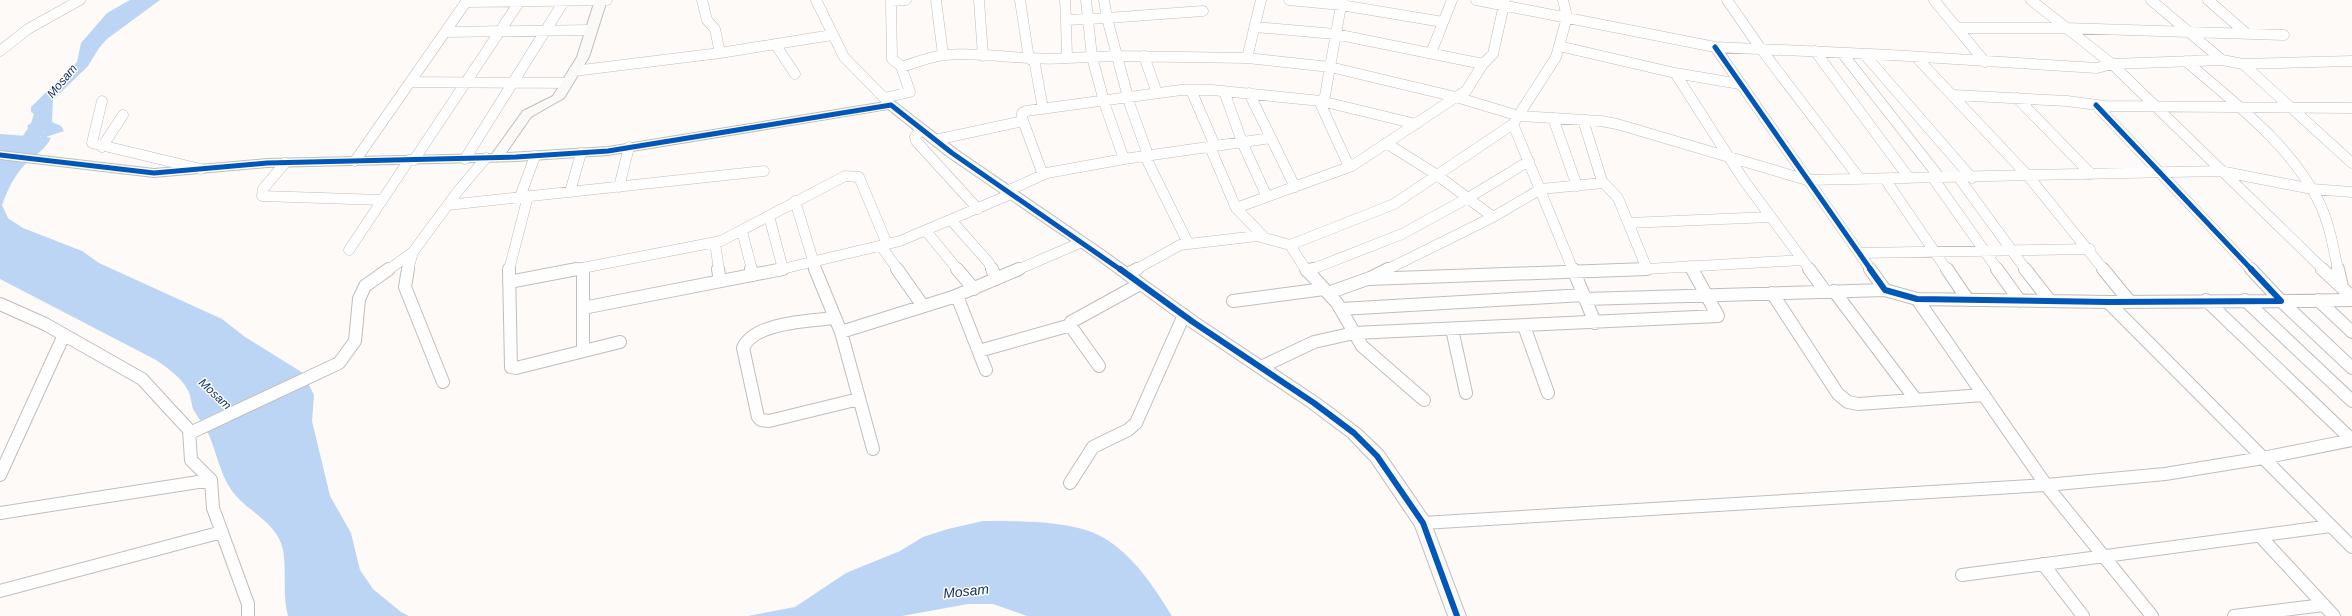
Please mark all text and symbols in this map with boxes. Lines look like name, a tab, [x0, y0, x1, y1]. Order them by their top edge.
water label: Mosam	[44, 61, 80, 101]
water label: Mosam	[196, 375, 234, 413]
water label: Mosam	[942, 581, 990, 601]

